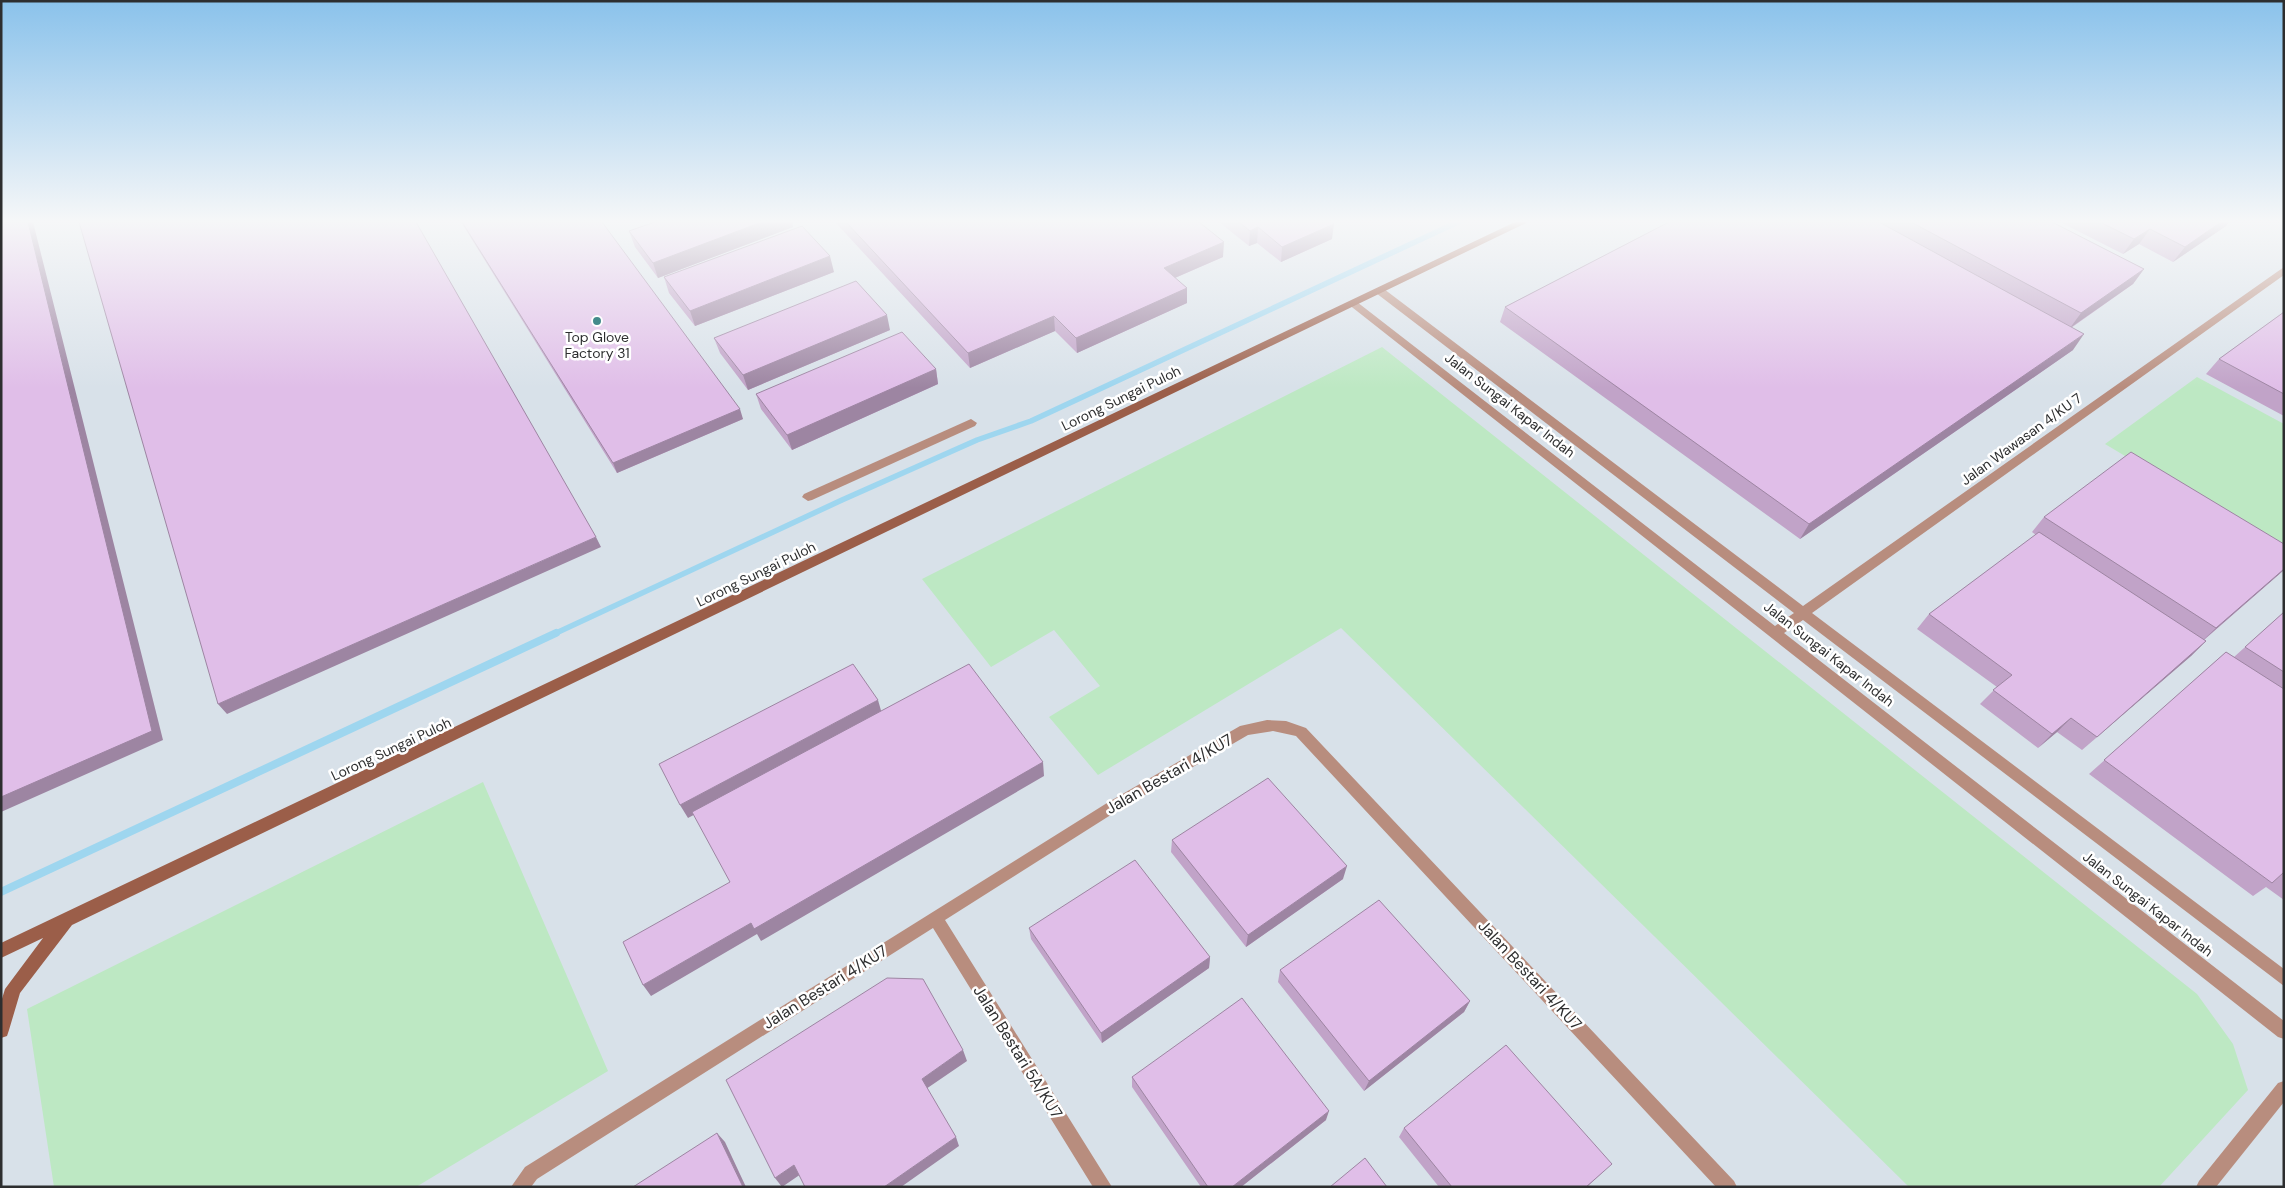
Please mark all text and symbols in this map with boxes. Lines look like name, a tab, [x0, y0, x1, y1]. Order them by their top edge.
marker: Top Glove Factory 31	[591, 315, 603, 327]
place label: Top Glove Factory 31	[564, 328, 630, 362]
street label: Jalan Sungai Kapar Indah	[1441, 349, 1579, 461]
street label: Lorong Sungai Puloh	[1058, 361, 1184, 435]
street label: Jalan Wawasan 4/KU 7	[1957, 389, 2085, 489]
street label: Lorong Sungai Puloh	[693, 537, 819, 611]
street label: Jalan Sungai Kapar Indah	[1760, 598, 1898, 710]
street label: Lorong Sungai Puloh	[328, 713, 454, 785]
street label: Jalan Bestari 4/KU7	[1102, 729, 1236, 819]
street label: Jalan Sungai Kapar Indah	[2079, 848, 2217, 960]
street label: Jalan Bestari 4/KU7	[1474, 916, 1586, 1034]
street label: Jalan Bestari 4/KU7	[759, 940, 891, 1034]
street label: Jalan Bestari 5A/KU7	[969, 982, 1067, 1122]

